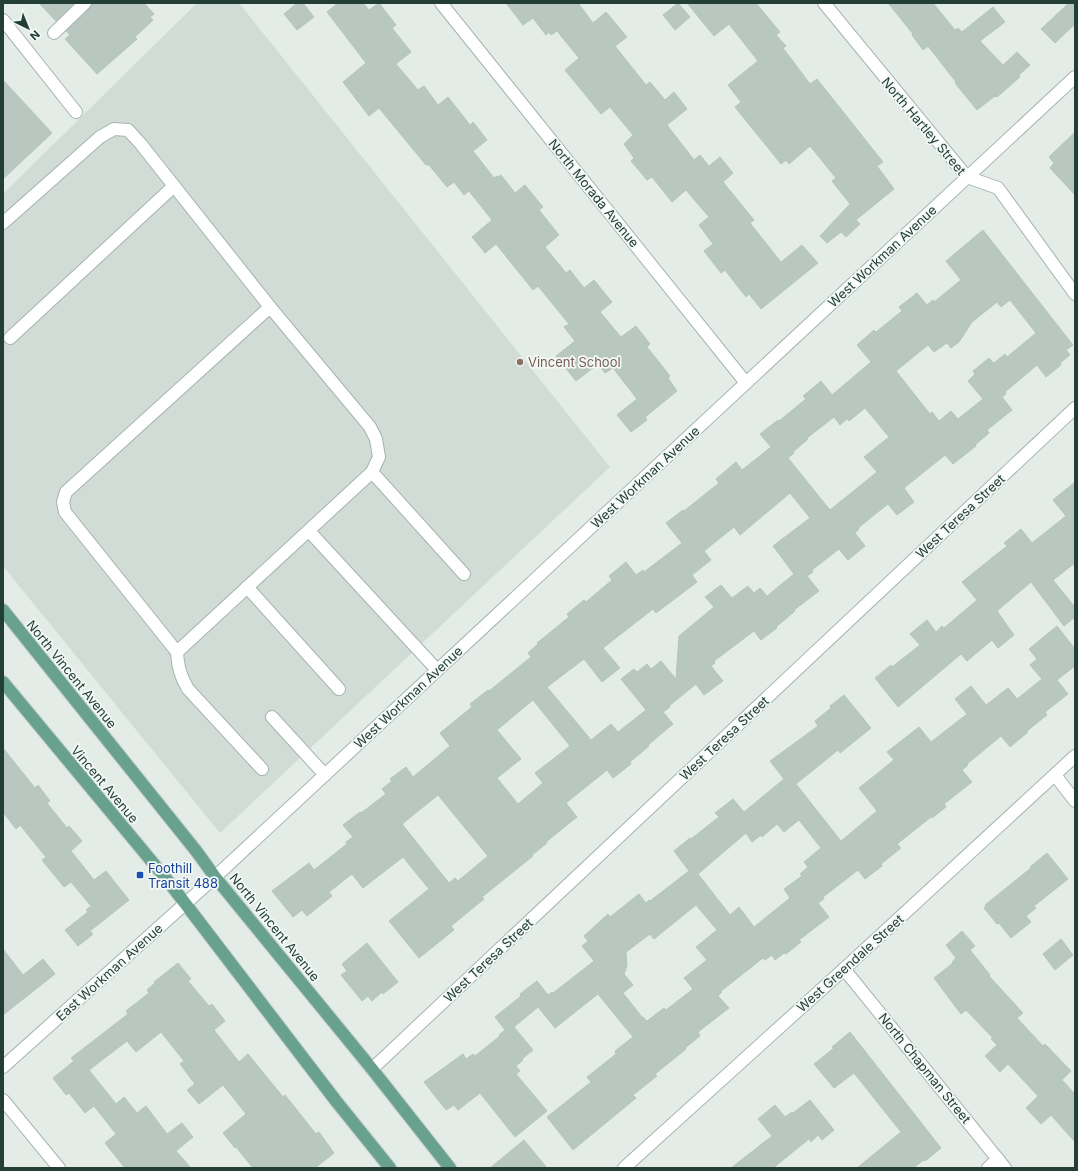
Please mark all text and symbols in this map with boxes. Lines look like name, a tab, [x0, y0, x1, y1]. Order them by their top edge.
north arrow	[8, 8, 48, 48]
text: N	[27, 27, 43, 43]
street label: North Hartley Street	[878, 74, 970, 178]
street label: North Morada Avenue	[545, 136, 643, 250]
street label: West Workman Avenue	[824, 202, 940, 310]
place label: Vincent School	[528, 354, 621, 370]
marker: Vincent School	[515, 357, 525, 367]
street label: West Workman Avenue	[587, 423, 703, 531]
street label: West Teresa Street	[912, 471, 1008, 561]
street label: North Vincent Avenue	[24, 617, 120, 731]
street label: West Workman Avenue	[350, 643, 466, 751]
street label: West Teresa Street	[676, 693, 772, 783]
street label: Vincent Avenue	[68, 742, 142, 826]
place label: Foothill Transit 488	[148, 860, 218, 891]
marker: Foothill Transit 488	[135, 870, 145, 880]
street label: North Vincent Avenue	[227, 870, 323, 984]
street label: West Greendale Street	[793, 911, 907, 1015]
street label: West Teresa Street	[440, 915, 536, 1005]
street label: East Workman Avenue	[52, 920, 166, 1024]
street label: North Chapman Street	[876, 1010, 974, 1126]

